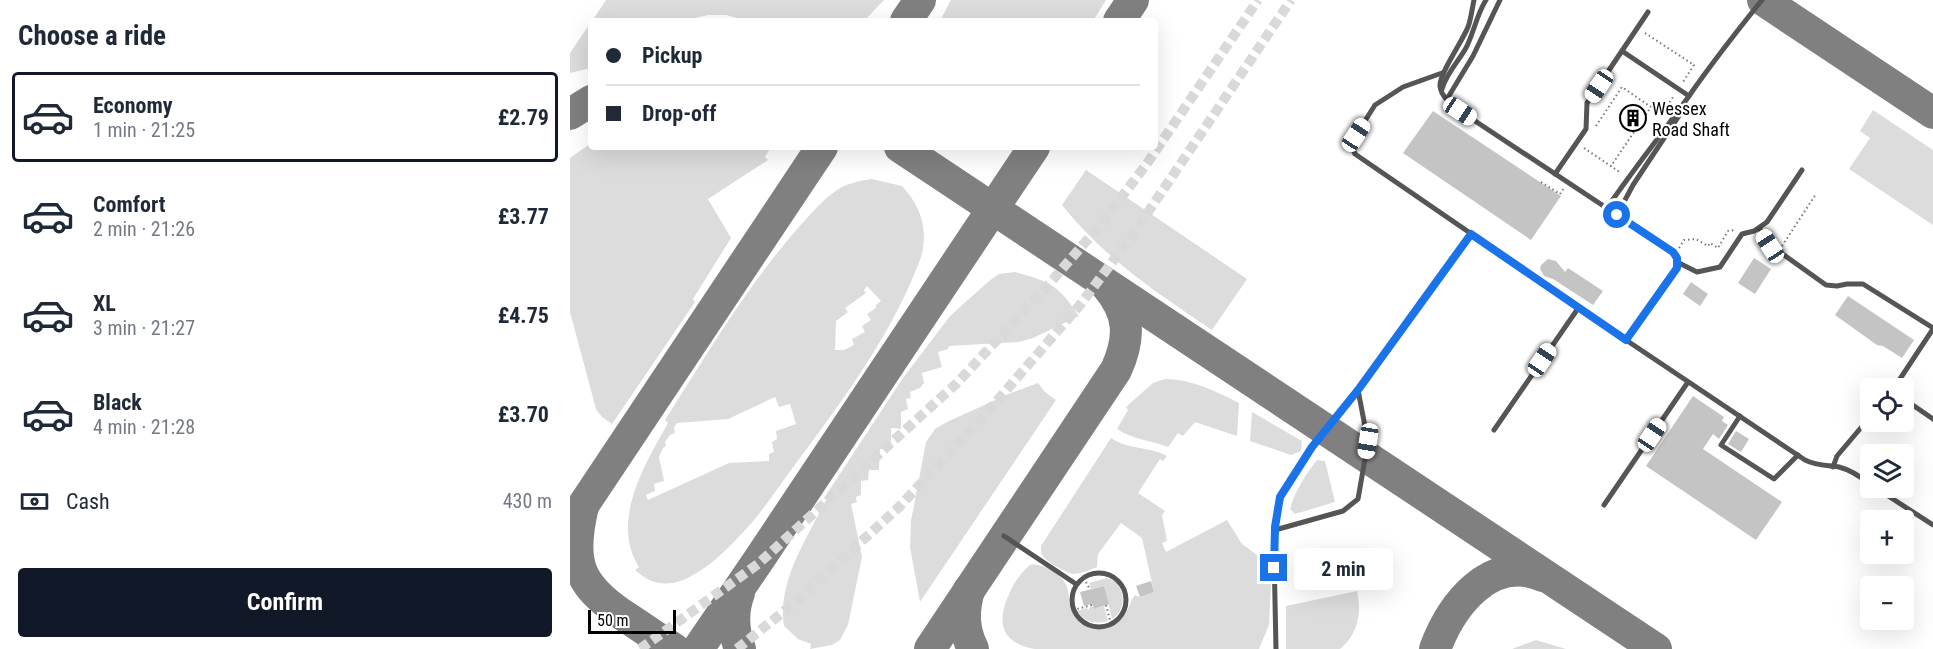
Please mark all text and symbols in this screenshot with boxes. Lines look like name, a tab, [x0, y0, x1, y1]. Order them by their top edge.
text: Choose a ride	[18, 20, 166, 52]
text: Pickup	[642, 43, 702, 68]
car	[1581, 66, 1617, 106]
icon: car	[21, 90, 75, 144]
text: Economy	[93, 93, 173, 118]
car	[1440, 94, 1480, 128]
place label: Wessex Road Shaft	[1652, 98, 1730, 140]
text: Drop-off	[642, 101, 716, 126]
building icon: Wessex Road Shaft	[1618, 103, 1648, 133]
text: £2.79	[498, 105, 549, 130]
car	[1339, 115, 1373, 155]
text: 1 min · 21:25	[93, 118, 195, 142]
icon: car	[21, 189, 75, 243]
text: Comfort	[93, 192, 166, 217]
route start	[1603, 201, 1630, 228]
text: £3.77	[498, 204, 549, 229]
text: 2 min · 21:26	[93, 217, 195, 241]
car	[1753, 226, 1787, 266]
icon: car	[21, 288, 75, 342]
text: XL	[93, 291, 116, 316]
text: £4.75	[498, 303, 549, 328]
text: 3 min · 21:27	[93, 316, 195, 340]
car	[1524, 340, 1560, 380]
map controls	[1860, 378, 1914, 630]
button: locate	[1860, 378, 1914, 432]
icon: car	[21, 387, 75, 441]
text: Black	[93, 390, 142, 415]
text: £3.70	[498, 402, 549, 427]
text: 4 min · 21:28	[93, 415, 195, 439]
car	[1634, 415, 1670, 455]
car	[1356, 422, 1380, 460]
button: layers	[1860, 444, 1914, 498]
icon: cash	[18, 485, 51, 518]
text: Cash	[66, 489, 110, 514]
text: 430 m	[503, 489, 552, 513]
button: +	[1860, 510, 1914, 564]
callout: 2 min	[1295, 547, 1394, 589]
route end	[1260, 554, 1287, 581]
text: 2 min	[1321, 557, 1366, 581]
button: Confirm	[18, 568, 552, 637]
button: −	[1860, 576, 1914, 630]
scale bar	[588, 607, 676, 634]
text: 50 m	[597, 611, 629, 630]

